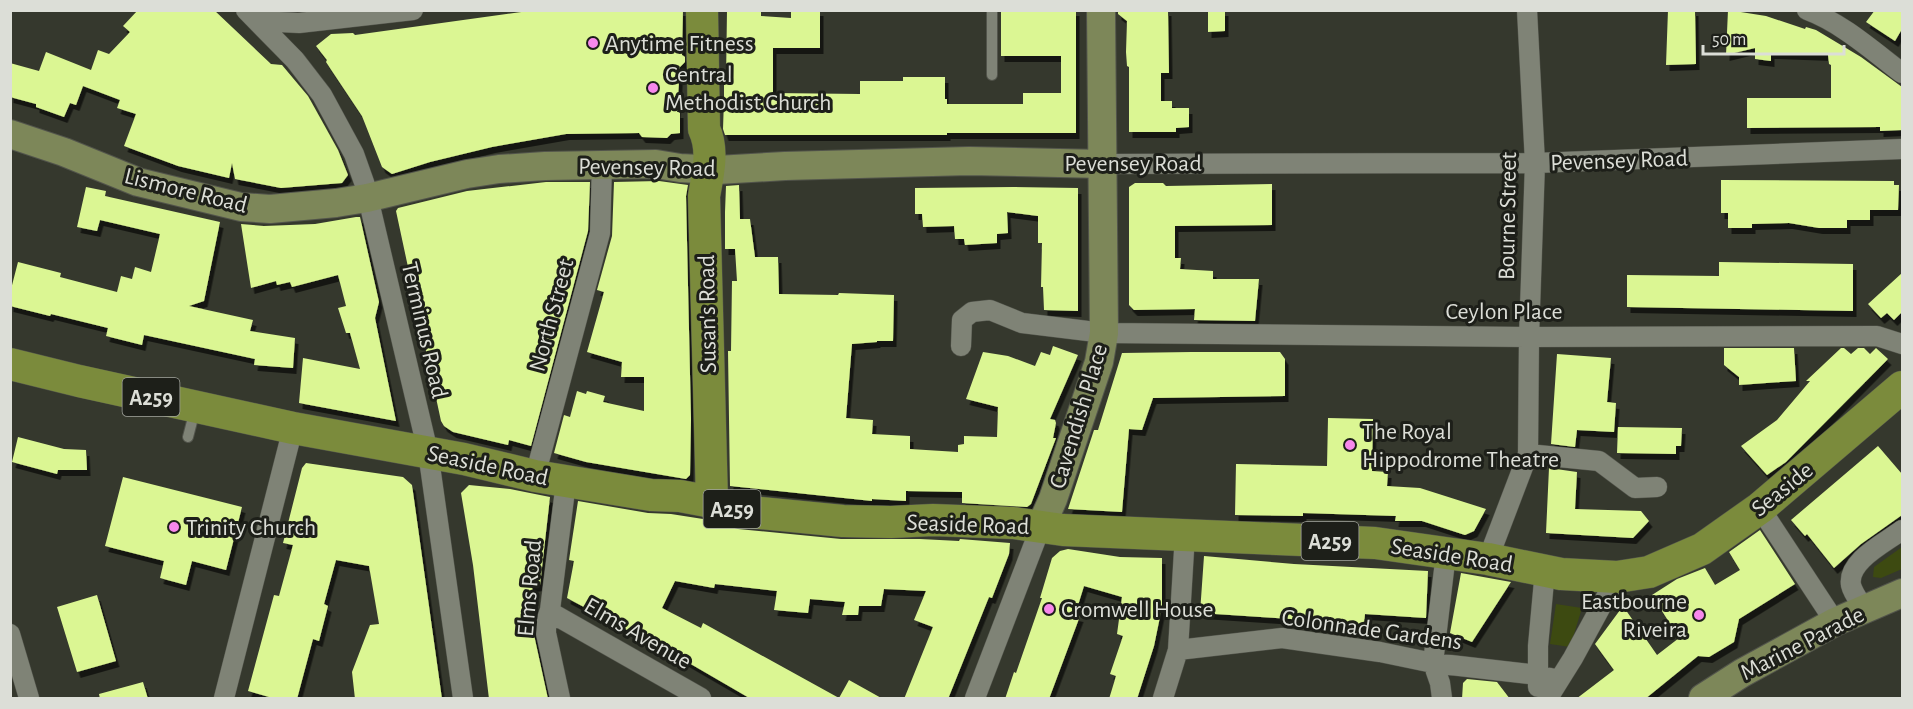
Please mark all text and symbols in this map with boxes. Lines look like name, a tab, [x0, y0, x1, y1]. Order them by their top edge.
scale bar	[1703, 18, 1844, 56]
text: 50 m	[1712, 31, 1746, 49]
place label: Anytime Fitness	[605, 32, 754, 56]
marker: Anytime Fitness	[586, 36, 600, 50]
place label: Central Methodist Church	[665, 63, 832, 115]
marker: Central Methodist Church	[646, 81, 660, 95]
street label: Pevensey Road	[1550, 147, 1688, 175]
street label: Bourne Street	[1495, 151, 1521, 280]
street label: Pevensey Road	[1064, 152, 1202, 176]
street label: Pevensey Road	[578, 155, 716, 181]
street label: Lismore Road	[122, 164, 250, 218]
street label: Susan's Road	[695, 254, 721, 374]
street label: North Street	[525, 256, 579, 374]
street label: Terminus Road	[397, 260, 451, 401]
street label: Ceylon Place	[1446, 300, 1562, 324]
street label: Cavendish Place	[1046, 341, 1112, 491]
road number: A259	[122, 378, 180, 416]
place label: The Royal Hippodrome Theatre	[1362, 420, 1559, 472]
marker: The Royal Hippodrome Theatre	[1343, 438, 1357, 452]
street label: Seaside Road	[425, 441, 550, 490]
street label: Seaside	[1747, 458, 1818, 522]
road number: A259	[704, 490, 760, 528]
street label: Seaside Road	[906, 511, 1030, 539]
place label: Trinity Church	[186, 516, 316, 540]
marker: Trinity Church	[167, 520, 181, 534]
road number: A259	[1302, 522, 1358, 560]
street label: Seaside Road	[1389, 535, 1514, 577]
street label: Elms Road	[514, 539, 546, 638]
place label: Eastbourne Riveira	[1581, 590, 1687, 642]
street label: Elms Avenue	[580, 594, 695, 674]
place label: Cromwell House	[1061, 598, 1214, 622]
marker: Cromwell House	[1042, 602, 1056, 616]
street label: Marine Parade	[1737, 602, 1868, 685]
street label: Colonnade Gardens	[1280, 605, 1464, 655]
marker: Eastbourne Riveira	[1692, 608, 1706, 622]

